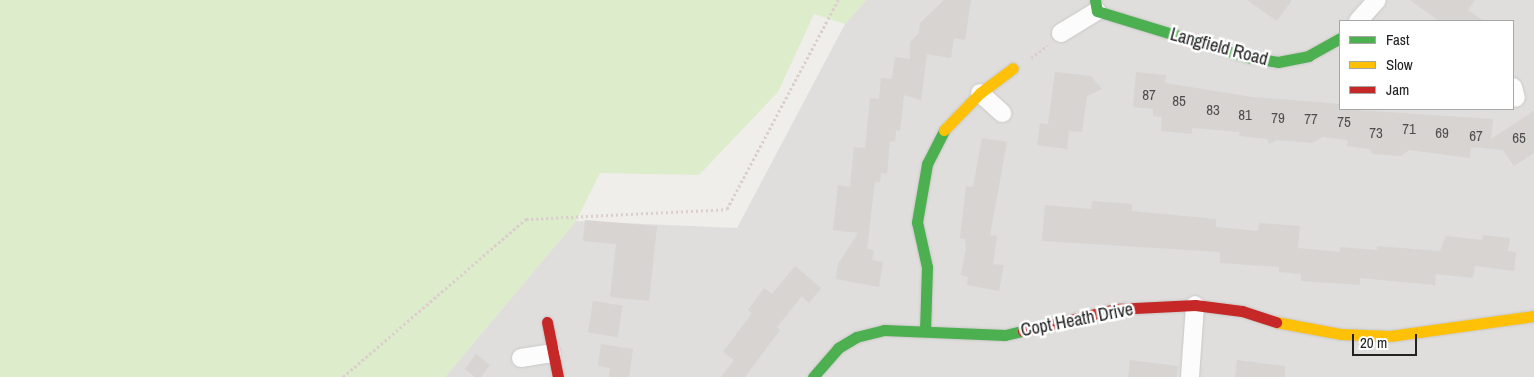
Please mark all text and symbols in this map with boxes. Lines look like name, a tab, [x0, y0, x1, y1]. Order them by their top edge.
legend	[1339, 20, 1514, 110]
street label: Langfield Road	[1168, 24, 1270, 70]
text: Fast	[1386, 29, 1409, 50]
text: Slow	[1386, 54, 1413, 75]
text: Jam	[1386, 79, 1409, 100]
house number: 87	[1142, 86, 1156, 104]
house number: 85	[1172, 92, 1186, 110]
house number: 83	[1206, 101, 1220, 119]
house number: 81	[1238, 106, 1252, 124]
house number: 79	[1271, 109, 1285, 127]
house number: 77	[1304, 110, 1318, 128]
house number: 75	[1337, 113, 1351, 131]
house number: 71	[1402, 120, 1416, 138]
house number: 73	[1369, 124, 1383, 142]
house number: 69	[1435, 124, 1449, 142]
house number: 67	[1469, 127, 1483, 145]
house number: 65	[1512, 129, 1526, 147]
street label: Copt Heath Drive	[1019, 299, 1135, 341]
scale bar	[1354, 324, 1419, 356]
text: 20 m	[1360, 332, 1387, 353]

